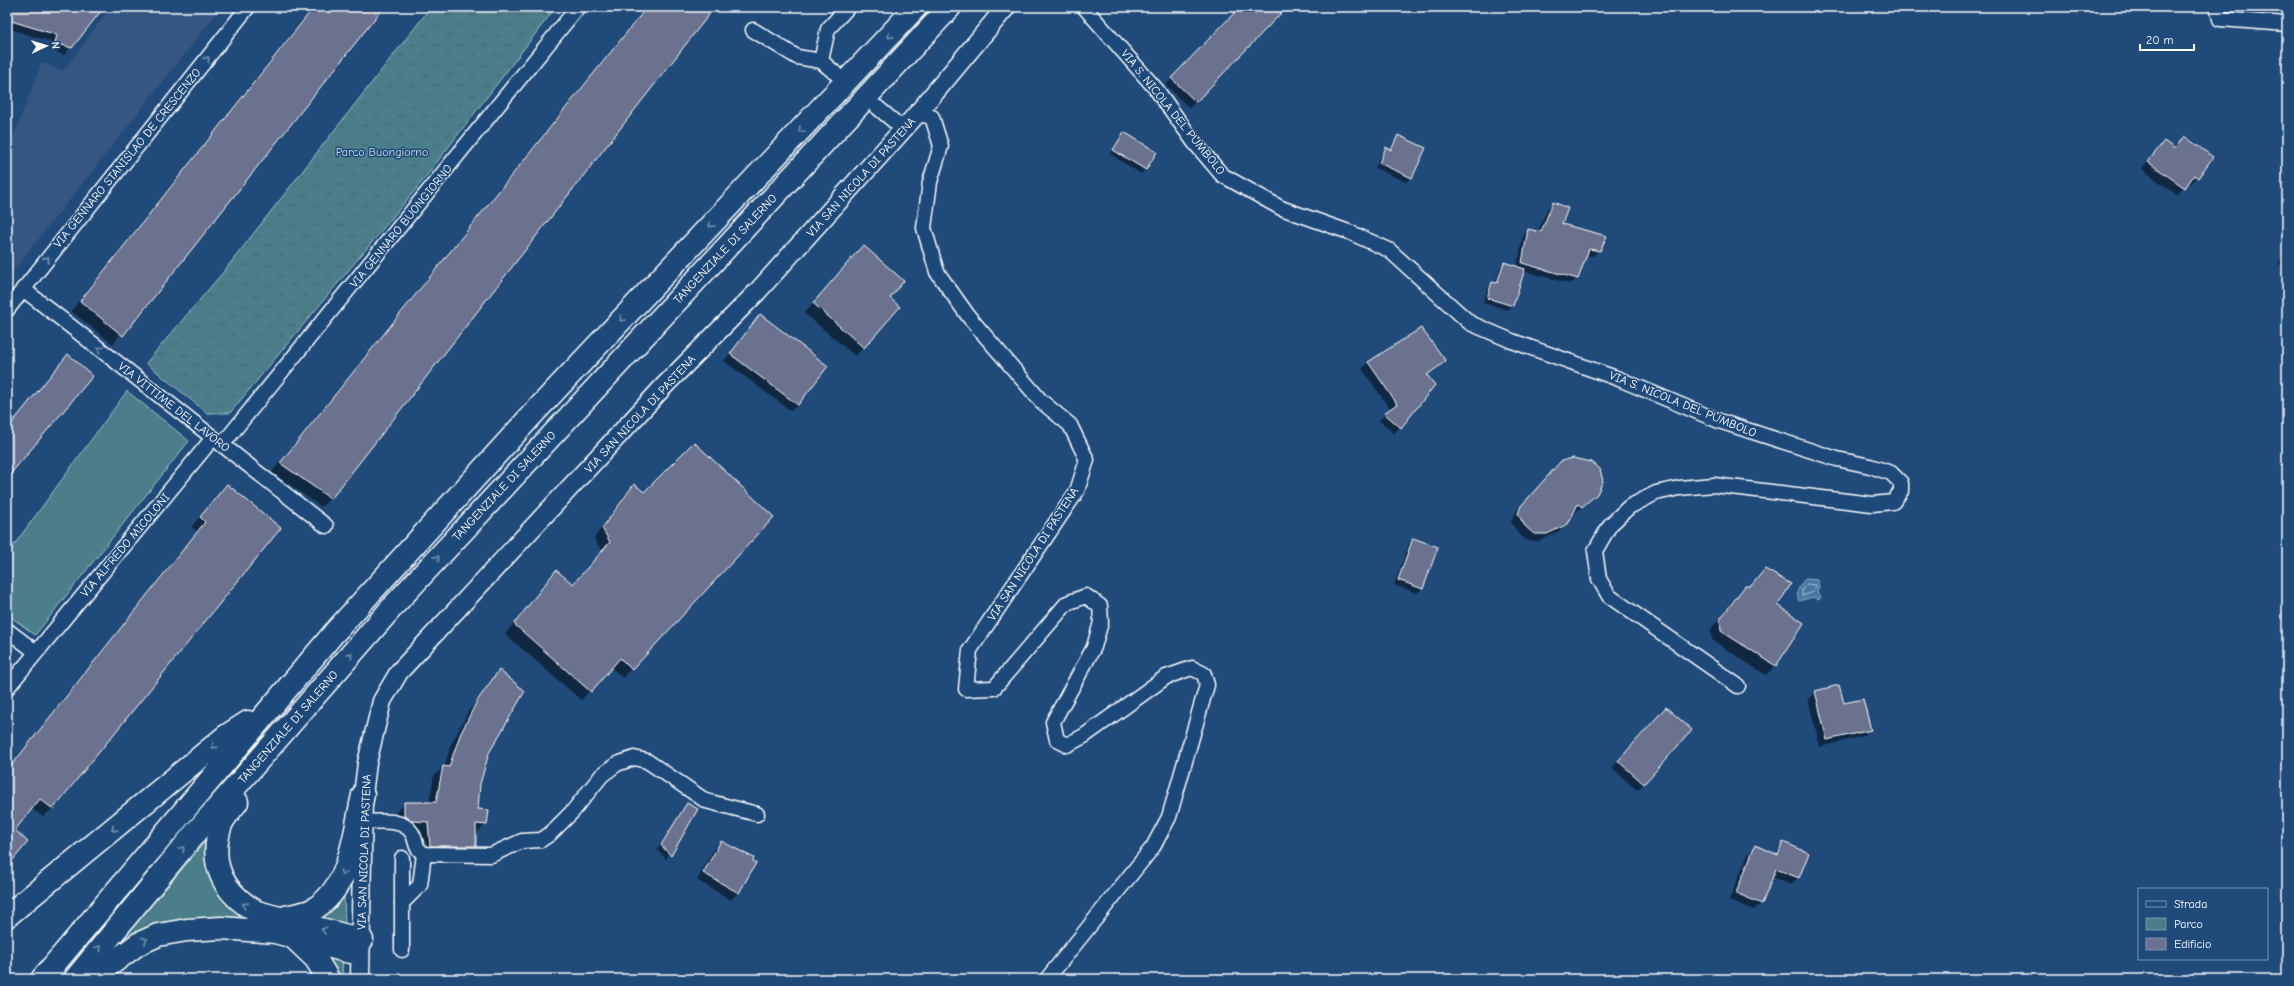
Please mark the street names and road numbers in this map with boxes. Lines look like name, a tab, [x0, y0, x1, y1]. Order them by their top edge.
street label: VIA S. NICOLA DEL PUMBOLO	[1118, 46, 1228, 178]
street label: VIA GENNARO STANISLAO DE CRESCENZO	[50, 65, 204, 250]
street label: VIA SAN NICOLA DI PASTENA	[804, 114, 918, 240]
street label: VIA GENNARO BUONGIORNO	[347, 161, 455, 290]
street label: TANGENZIALE DI SALERNO	[670, 191, 780, 307]
street label: VIA SAN NICOLA DI PASTENA	[582, 352, 698, 476]
street label: VIA VITTIME DEL LAVORO	[115, 359, 233, 455]
street label: VIA S. NICOLA DEL PUMBOLO	[1607, 368, 1759, 440]
street label: TANGENZIALE DI SALERNO	[449, 428, 559, 544]
street label: VIA SAN NICOLA DI PASTENA	[985, 485, 1081, 623]
street label: VIA ALFREDO MICOLONI	[77, 490, 173, 600]
street label: TANGENZIALE DI SALERNO	[235, 667, 341, 786]
street label: VIA SAN NICOLA DI PASTENA	[354, 774, 374, 930]

